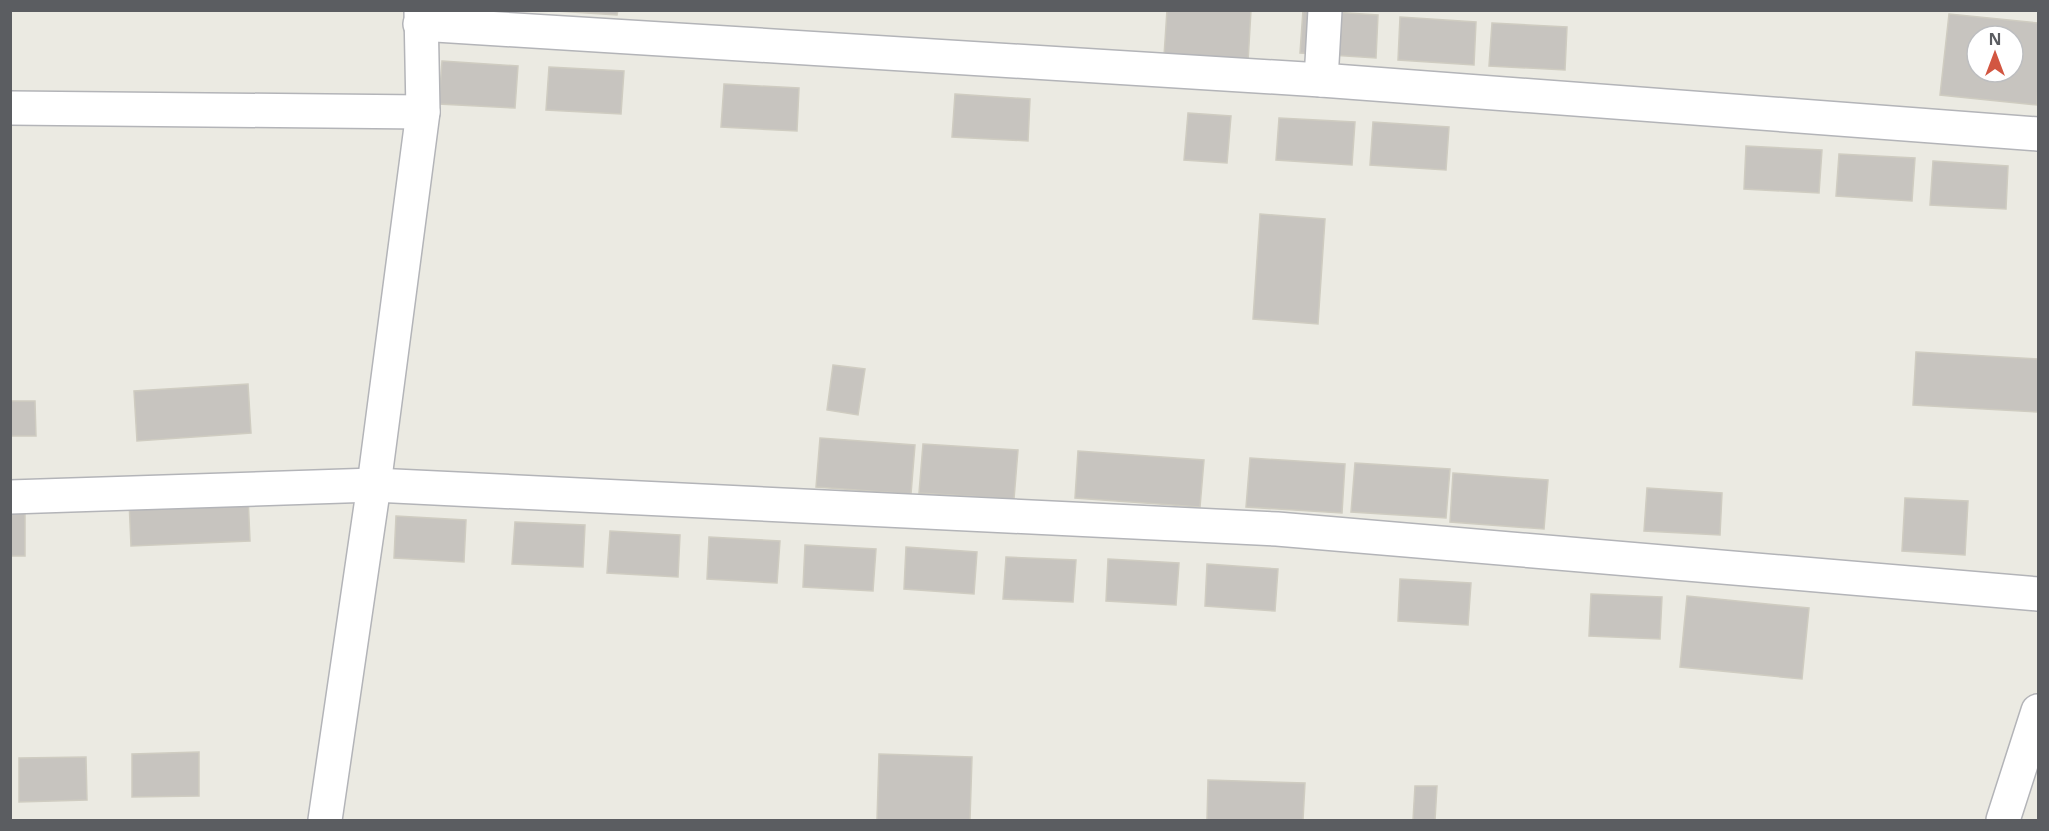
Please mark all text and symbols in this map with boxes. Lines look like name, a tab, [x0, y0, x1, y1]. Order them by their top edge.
north arrow	[1965, 24, 2025, 84]
text: N	[1988, 28, 2002, 50]

